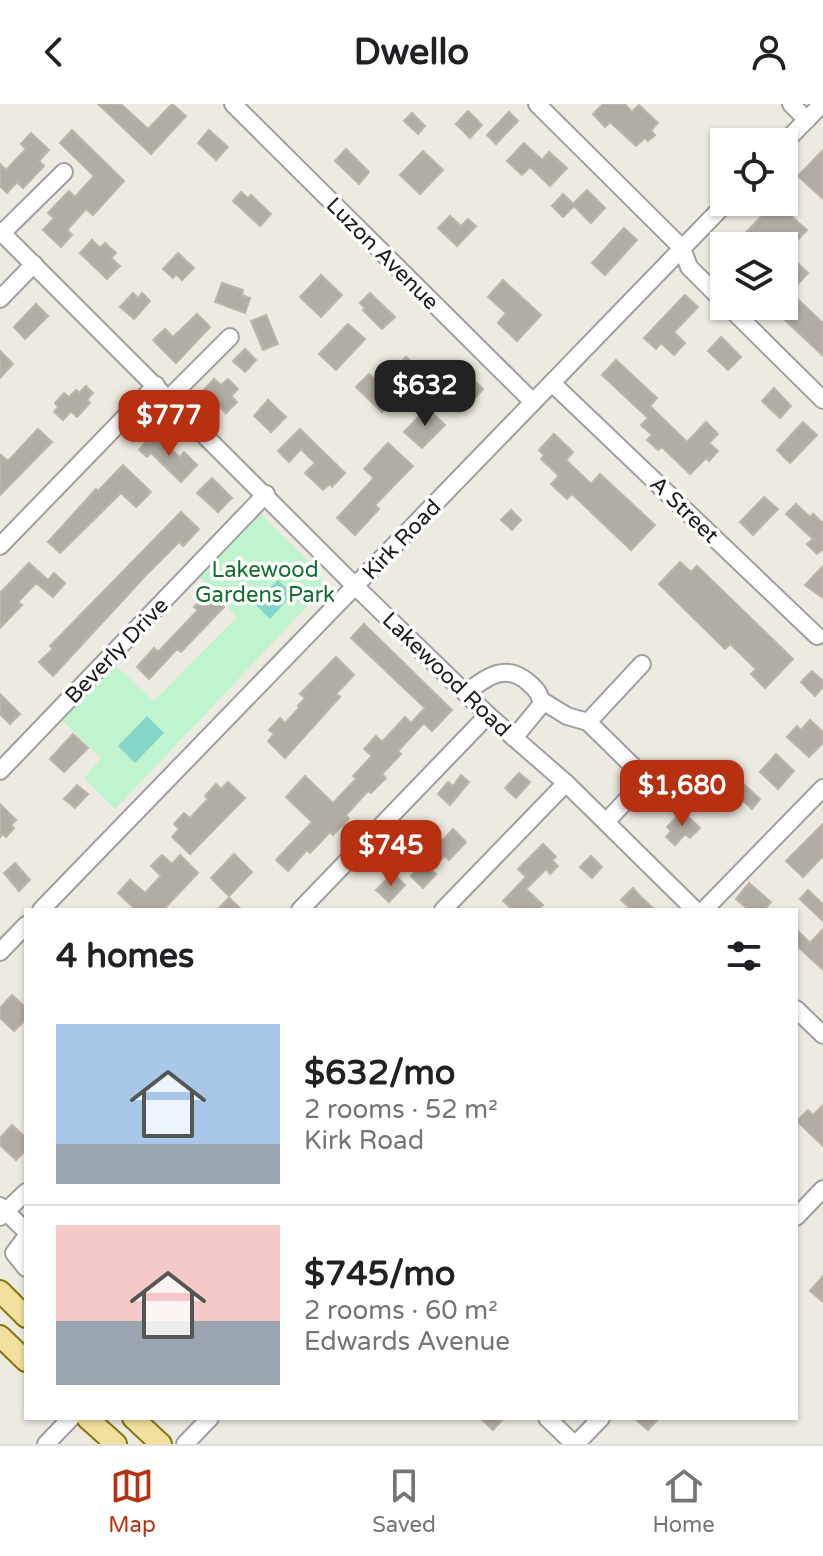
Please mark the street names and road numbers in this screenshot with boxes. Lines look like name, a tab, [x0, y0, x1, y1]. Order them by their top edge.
street label: Luzon Avenue	[321, 192, 444, 315]
street label: A Street	[645, 471, 724, 549]
street label: Kirk Road	[357, 494, 446, 585]
street label: Beverly Drive	[60, 592, 174, 709]
street label: Lakewood Road	[377, 607, 516, 742]

